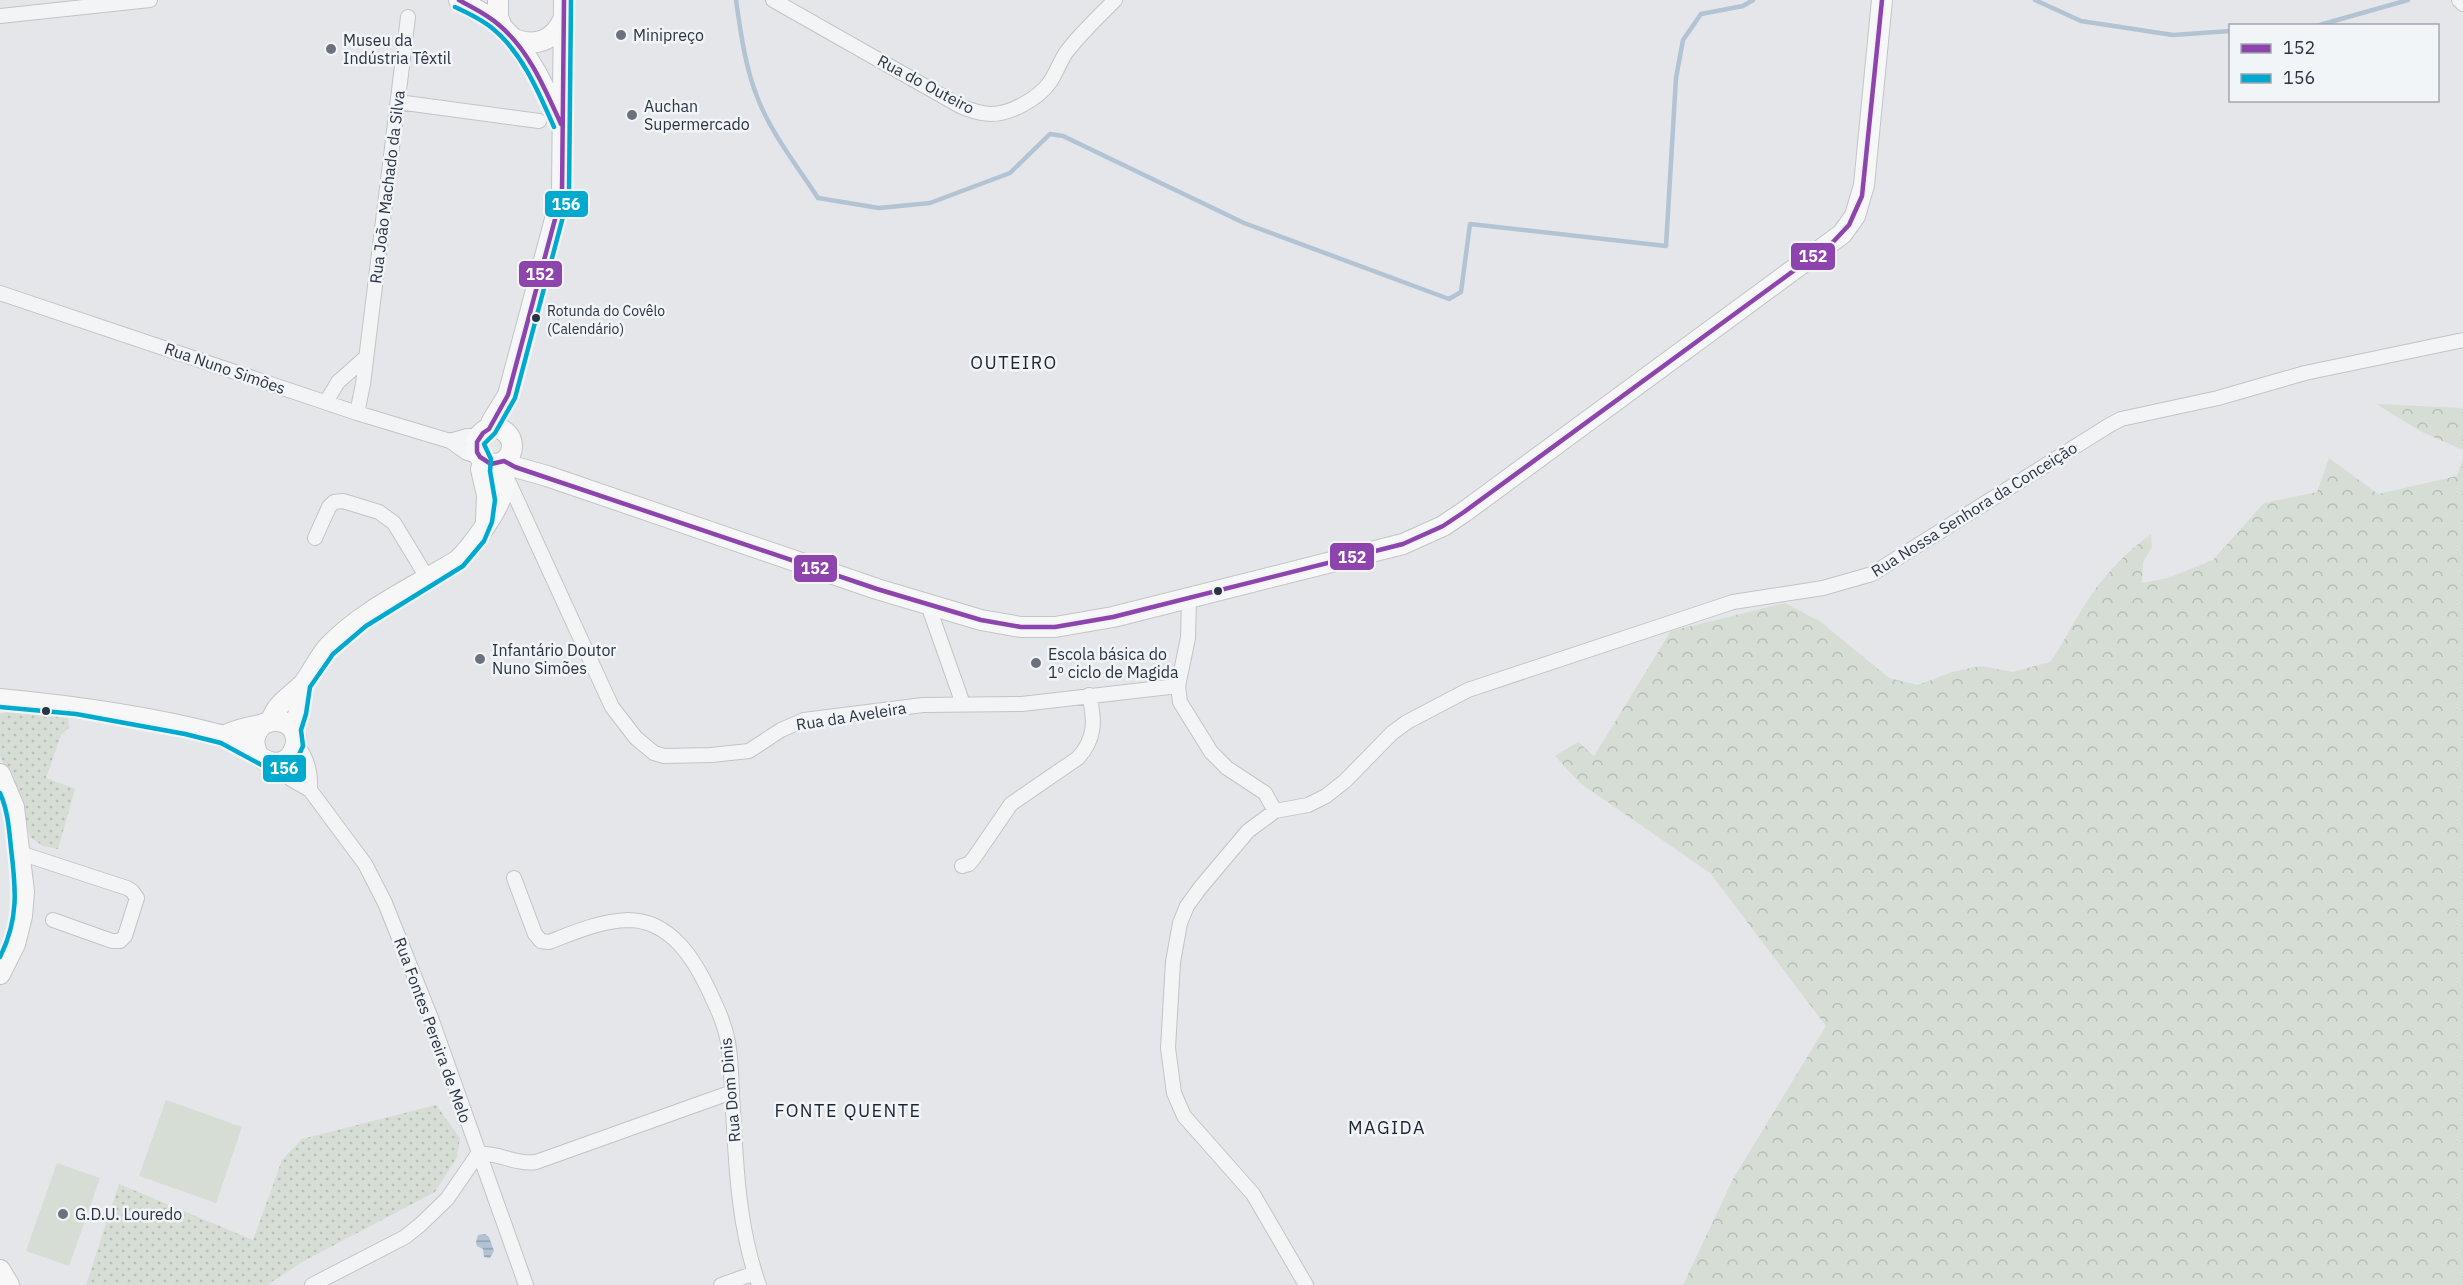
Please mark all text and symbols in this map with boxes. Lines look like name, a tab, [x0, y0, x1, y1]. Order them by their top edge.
legend	[2229, 24, 2439, 102]
place label: Minipreço	[633, 25, 704, 45]
marker: Minipreço	[614, 28, 628, 42]
place label: Museu da Indústria Têxtil	[343, 30, 451, 68]
text: 152	[2283, 36, 2315, 59]
marker: Museu da Indústria Têxtil	[324, 42, 338, 56]
street label: Rua do Outeiro	[874, 50, 978, 118]
text: 156	[2283, 66, 2315, 89]
street label: Rua João Machado da Silva	[365, 89, 409, 285]
place label: Auchan Supermercado	[644, 96, 750, 134]
marker: Auchan Supermercado	[625, 108, 639, 122]
line badge: 156	[544, 190, 589, 218]
text: 156	[552, 194, 581, 214]
line badge: 152	[1790, 242, 1836, 271]
text: 152	[1799, 246, 1827, 266]
line badge: 152	[518, 260, 563, 288]
text: 152	[526, 264, 554, 284]
place label: Rotunda do Covêlo (Calendário)	[547, 302, 665, 338]
marker: Rotunda do Covêlo (Calendário)	[530, 312, 542, 324]
street label: Rua Nuno Simões	[162, 338, 288, 398]
district label: OUTEIRO	[970, 351, 1058, 374]
street label: Rua Nossa Senhora da Conceição	[1867, 437, 2081, 581]
line badge: 152	[1329, 542, 1375, 571]
text: 152	[1338, 547, 1366, 567]
line badge: 152	[793, 554, 838, 583]
text: 152	[801, 558, 829, 578]
unlabelled marker	[1212, 585, 1224, 597]
place label: Infantário Doutor Nuno Simões	[492, 640, 616, 678]
place label: Escola básica do 1º ciclo de Magida	[1048, 644, 1179, 682]
marker: Infantário Doutor Nuno Simões	[473, 652, 487, 666]
marker: Escola básica do 1º ciclo de Magida	[1029, 656, 1043, 670]
street label: Rua da Aveleira	[795, 697, 908, 735]
unlabelled marker	[40, 705, 52, 717]
line badge: 156	[262, 754, 307, 783]
text: 156	[270, 758, 299, 778]
street label: Rua Fontes Pereira de Melo	[390, 935, 476, 1126]
street label: Rua Dom Dinis	[715, 1037, 745, 1143]
district label: FONTE QUENTE	[774, 1099, 922, 1122]
district label: MAGIDA	[1348, 1116, 1426, 1139]
place label: G.D.U. Louredo	[75, 1204, 182, 1224]
marker: G.D.U. Louredo	[56, 1207, 70, 1221]

